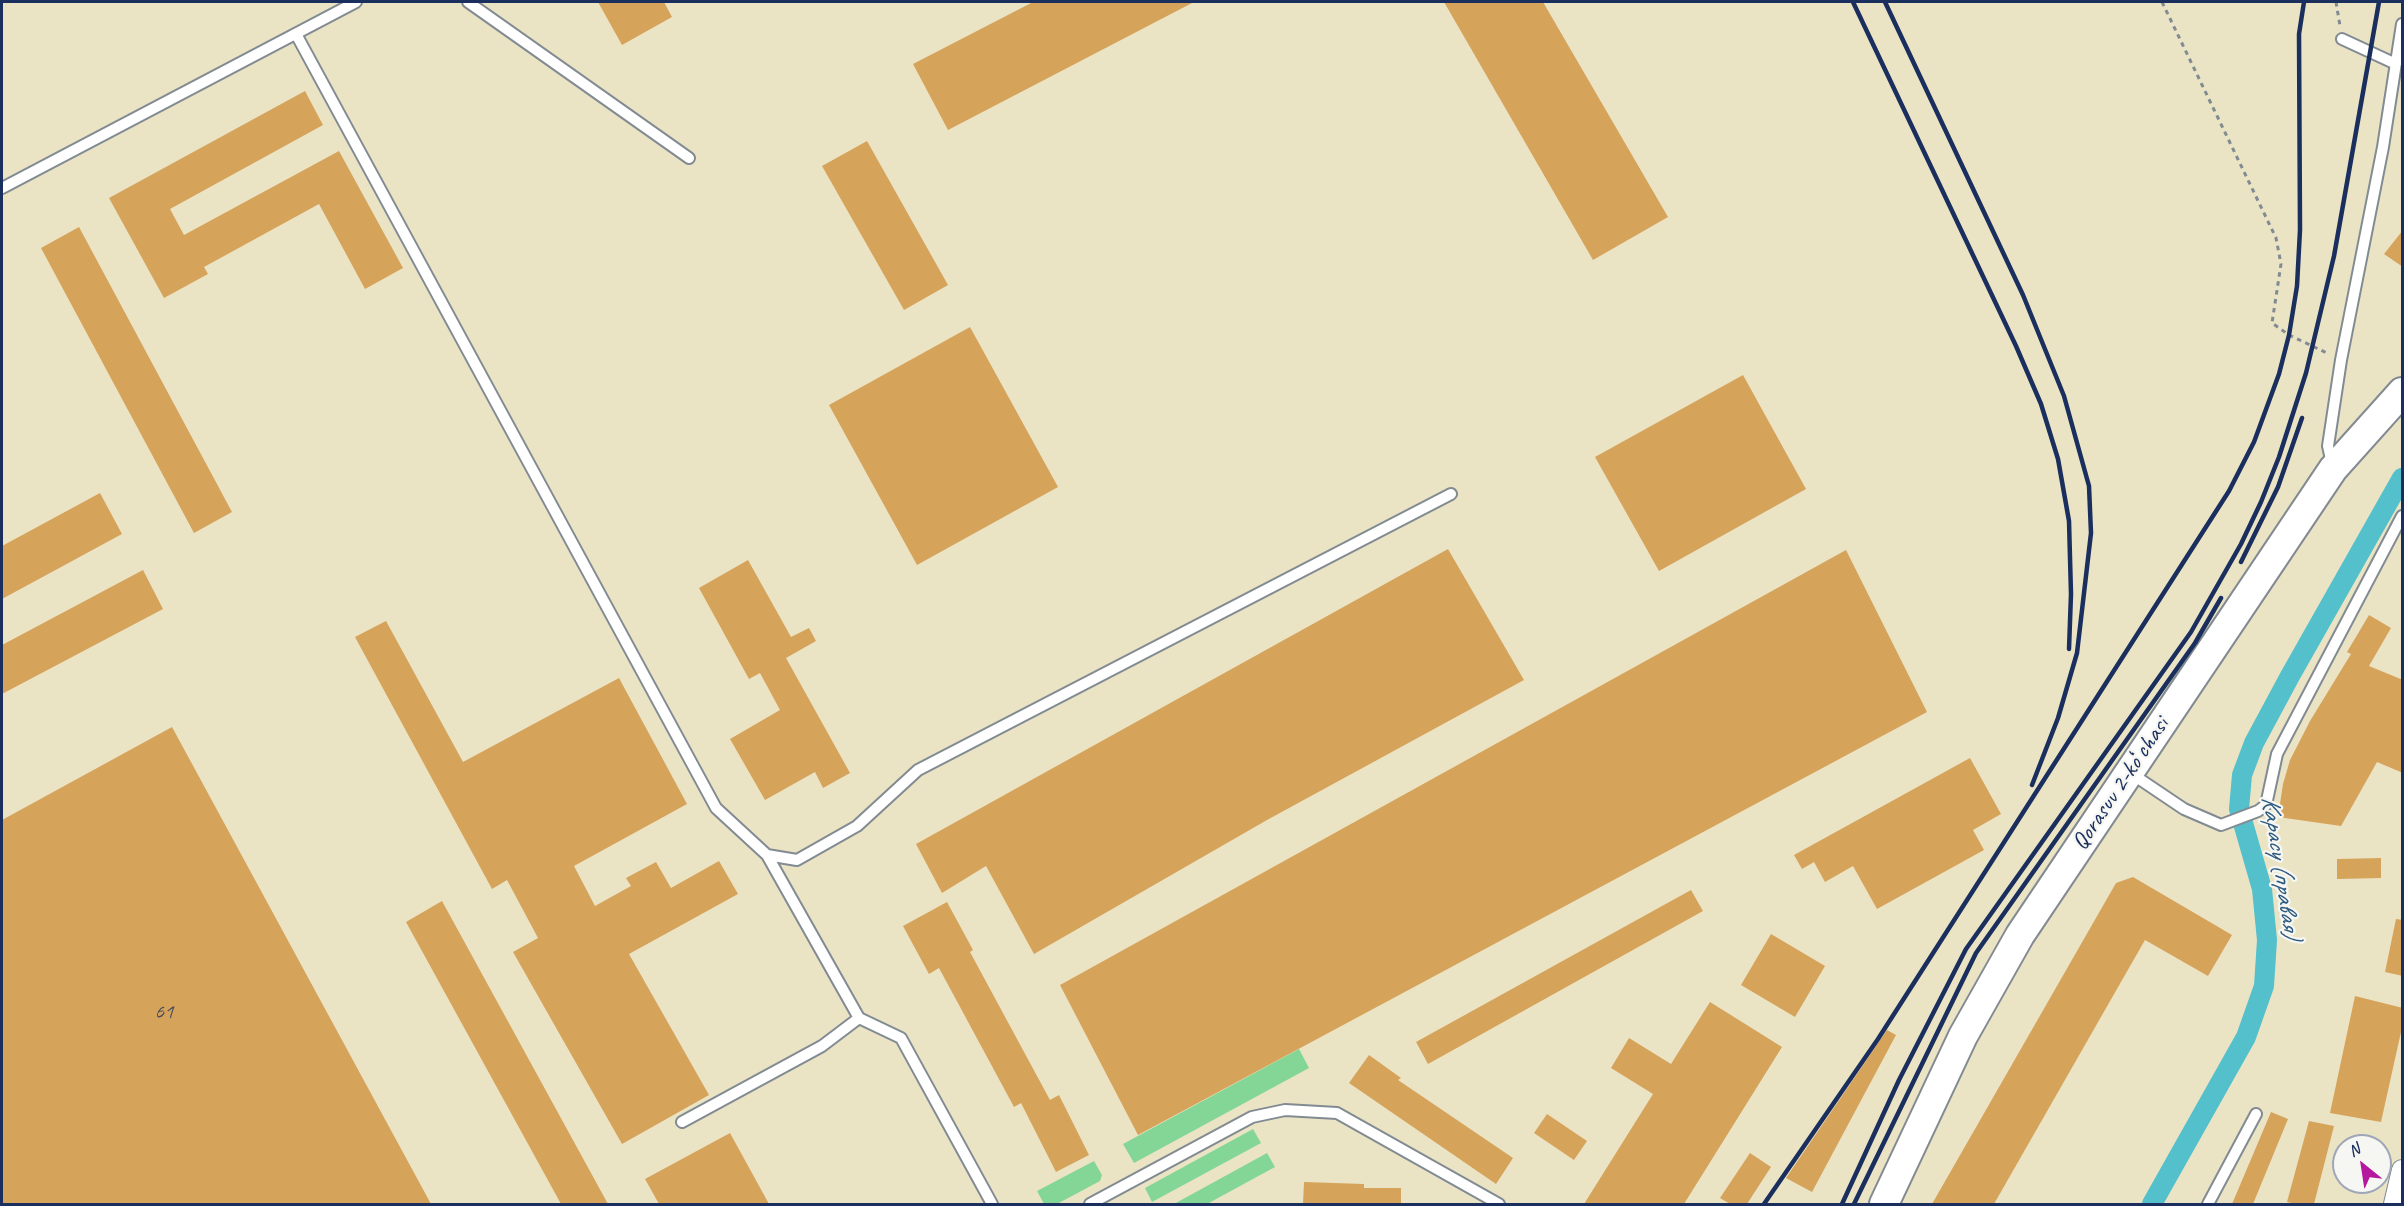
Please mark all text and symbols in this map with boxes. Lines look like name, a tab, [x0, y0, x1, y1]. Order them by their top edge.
street label: Qorasuv 2-koʻchasi	[2066, 712, 2176, 856]
water label: Карасу (правая)	[2253, 794, 2307, 940]
house number: 61	[155, 999, 173, 1025]
north arrow	[2332, 1134, 2392, 1194]
text: N	[2345, 1139, 2363, 1161]

